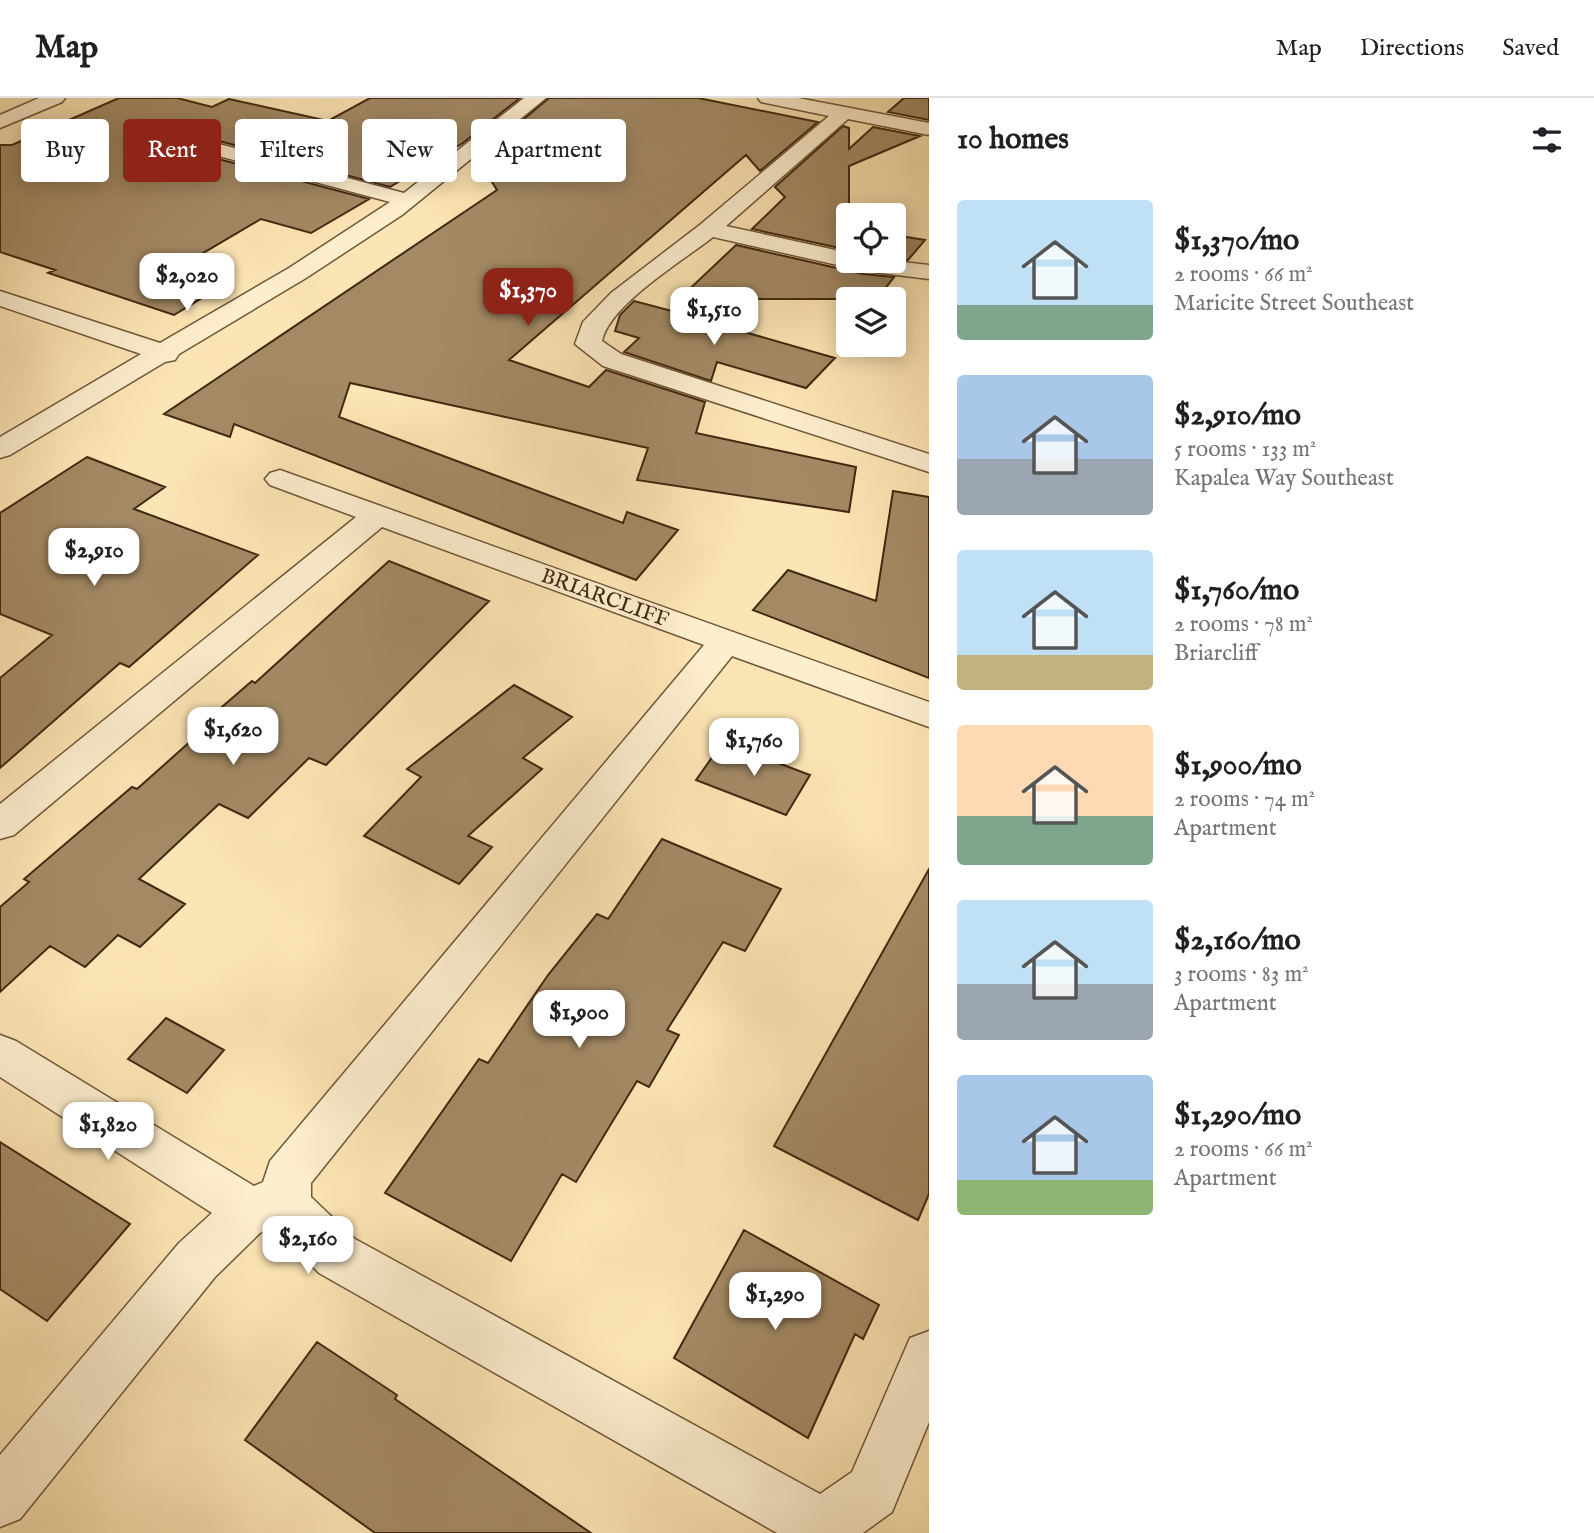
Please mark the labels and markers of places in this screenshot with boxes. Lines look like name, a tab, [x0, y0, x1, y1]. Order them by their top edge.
pin: $2,020	[130, 254, 244, 313]
pin: $1,370	[471, 268, 585, 328]
pin: $1,510	[657, 288, 771, 347]
pin: $2,910	[37, 528, 151, 588]
pin: $1,620	[176, 708, 290, 767]
pin: $1,760	[697, 718, 811, 778]
pin: $1,900	[522, 990, 636, 1050]
pin: $1,820	[51, 1102, 165, 1162]
pin: $2,160	[251, 1216, 365, 1276]
pin: $1,290	[718, 1272, 832, 1332]

